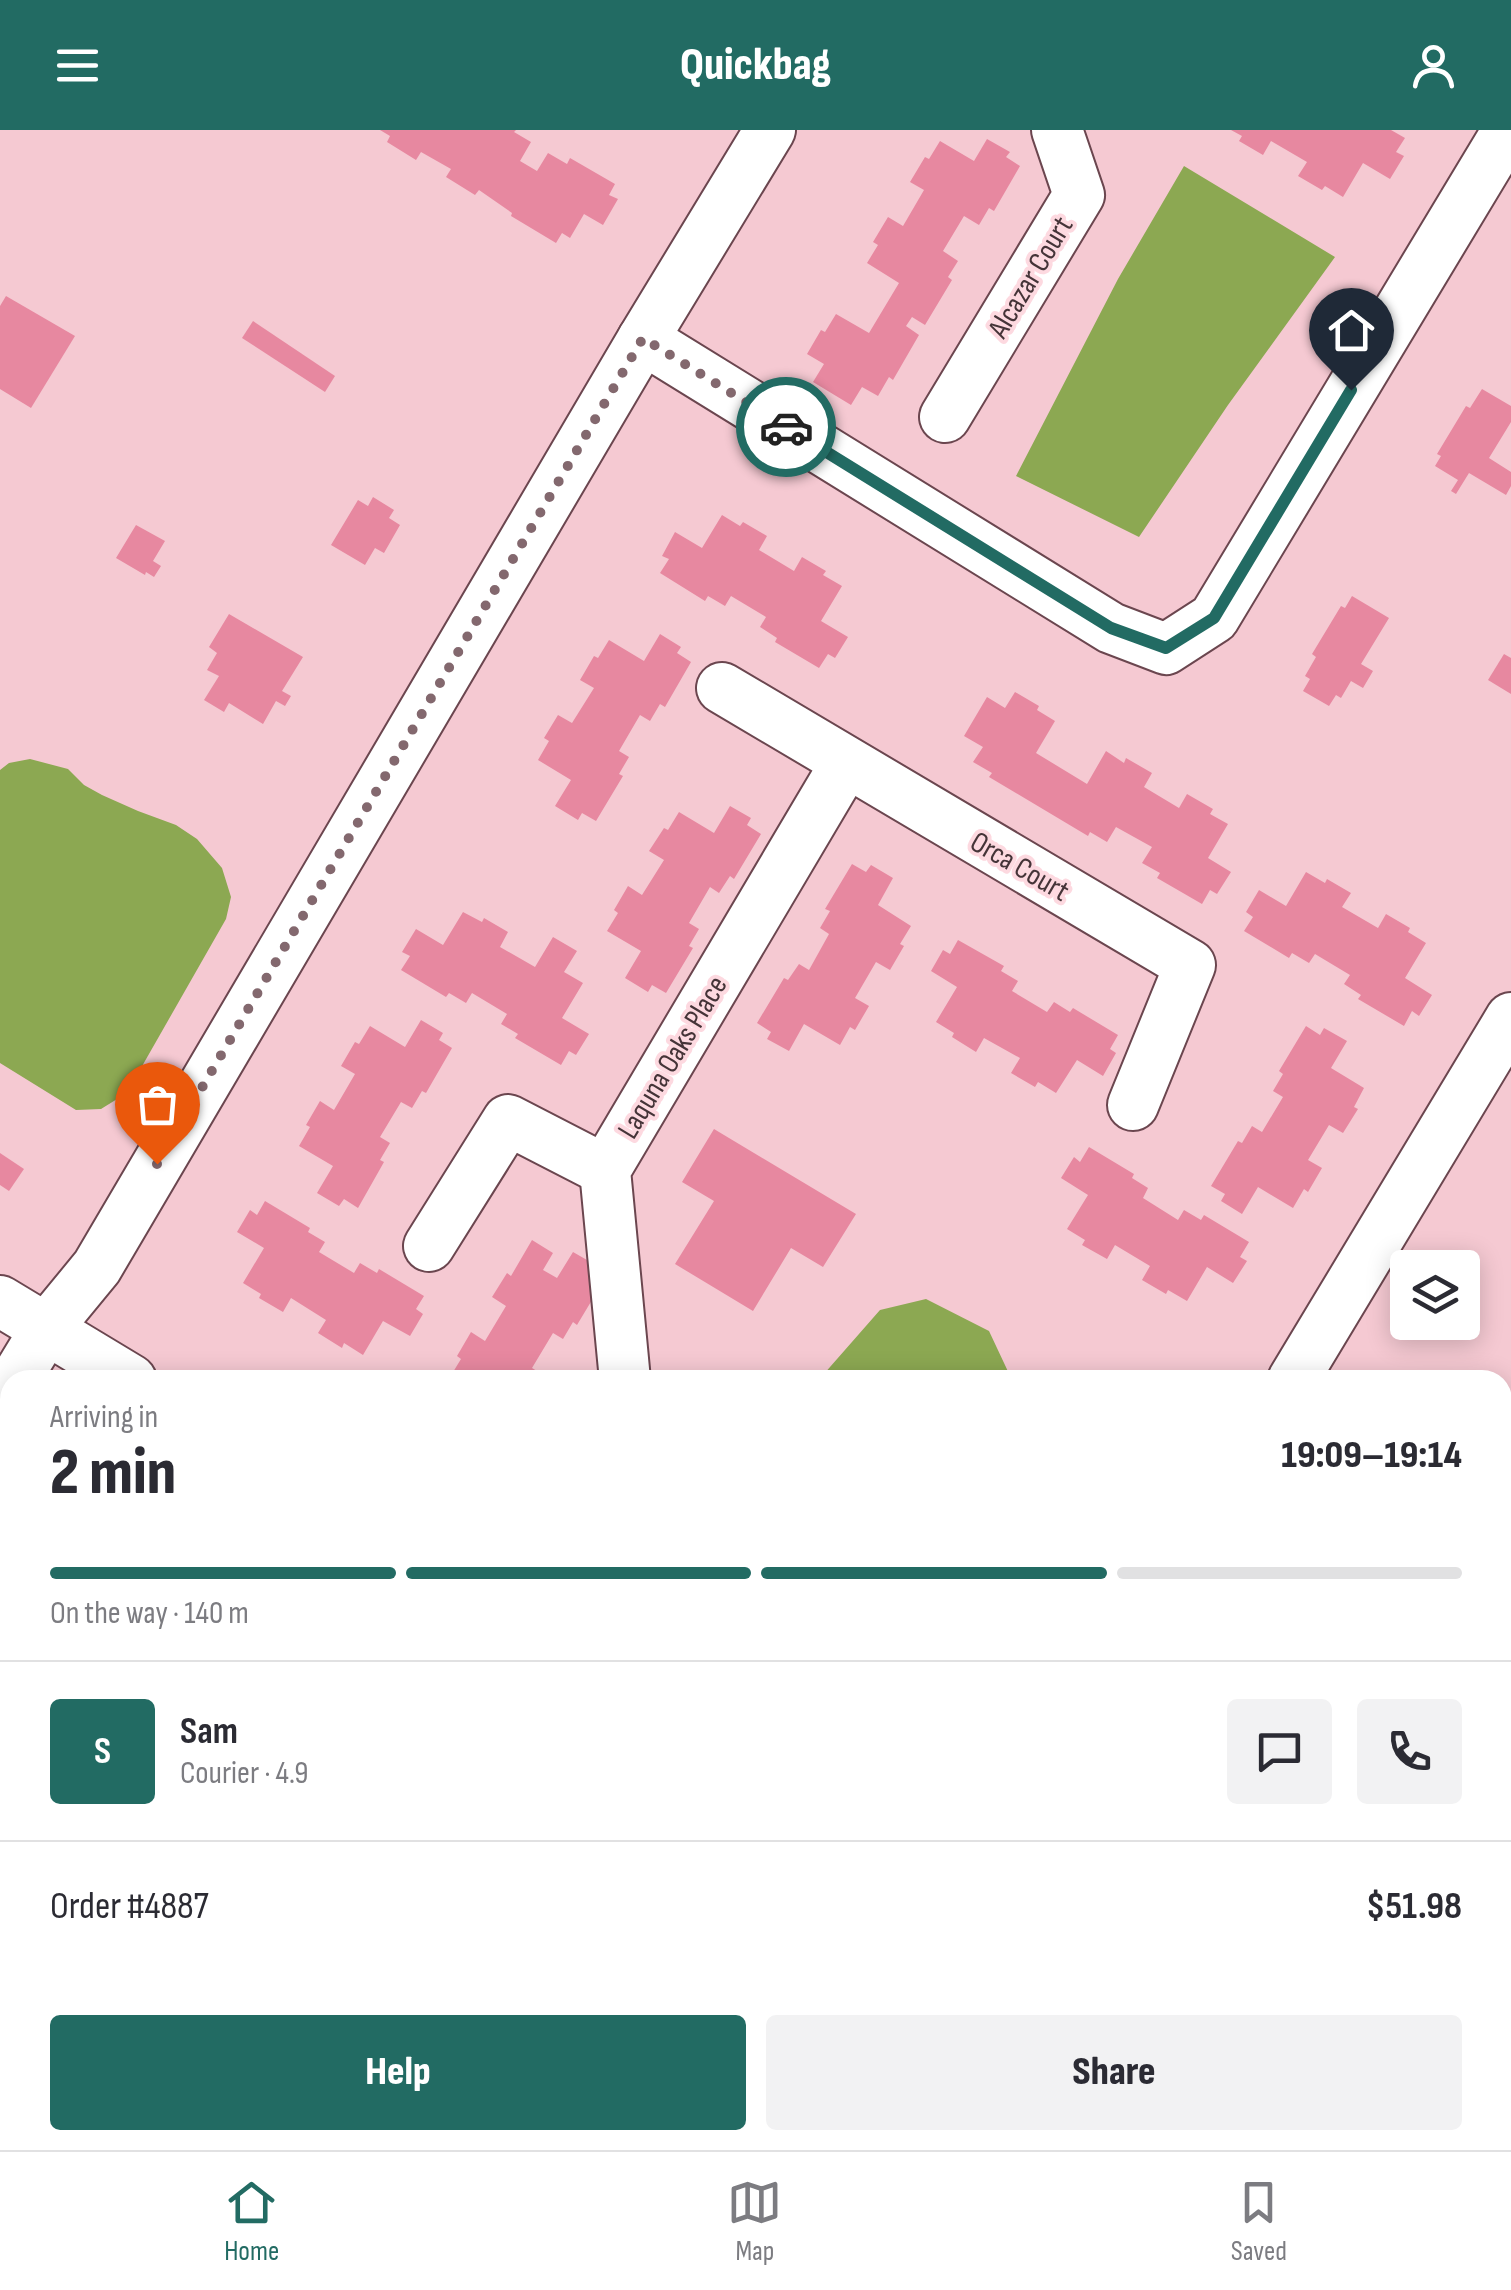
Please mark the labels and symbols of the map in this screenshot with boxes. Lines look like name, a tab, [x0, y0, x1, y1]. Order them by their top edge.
street label: Alcazar Court	[980, 210, 1081, 346]
pin	[1309, 288, 1394, 391]
courier	[736, 377, 836, 477]
street label: Orca Court	[964, 824, 1075, 910]
street label: Laquna Oaks Place	[610, 970, 735, 1145]
pin	[115, 1062, 200, 1165]

